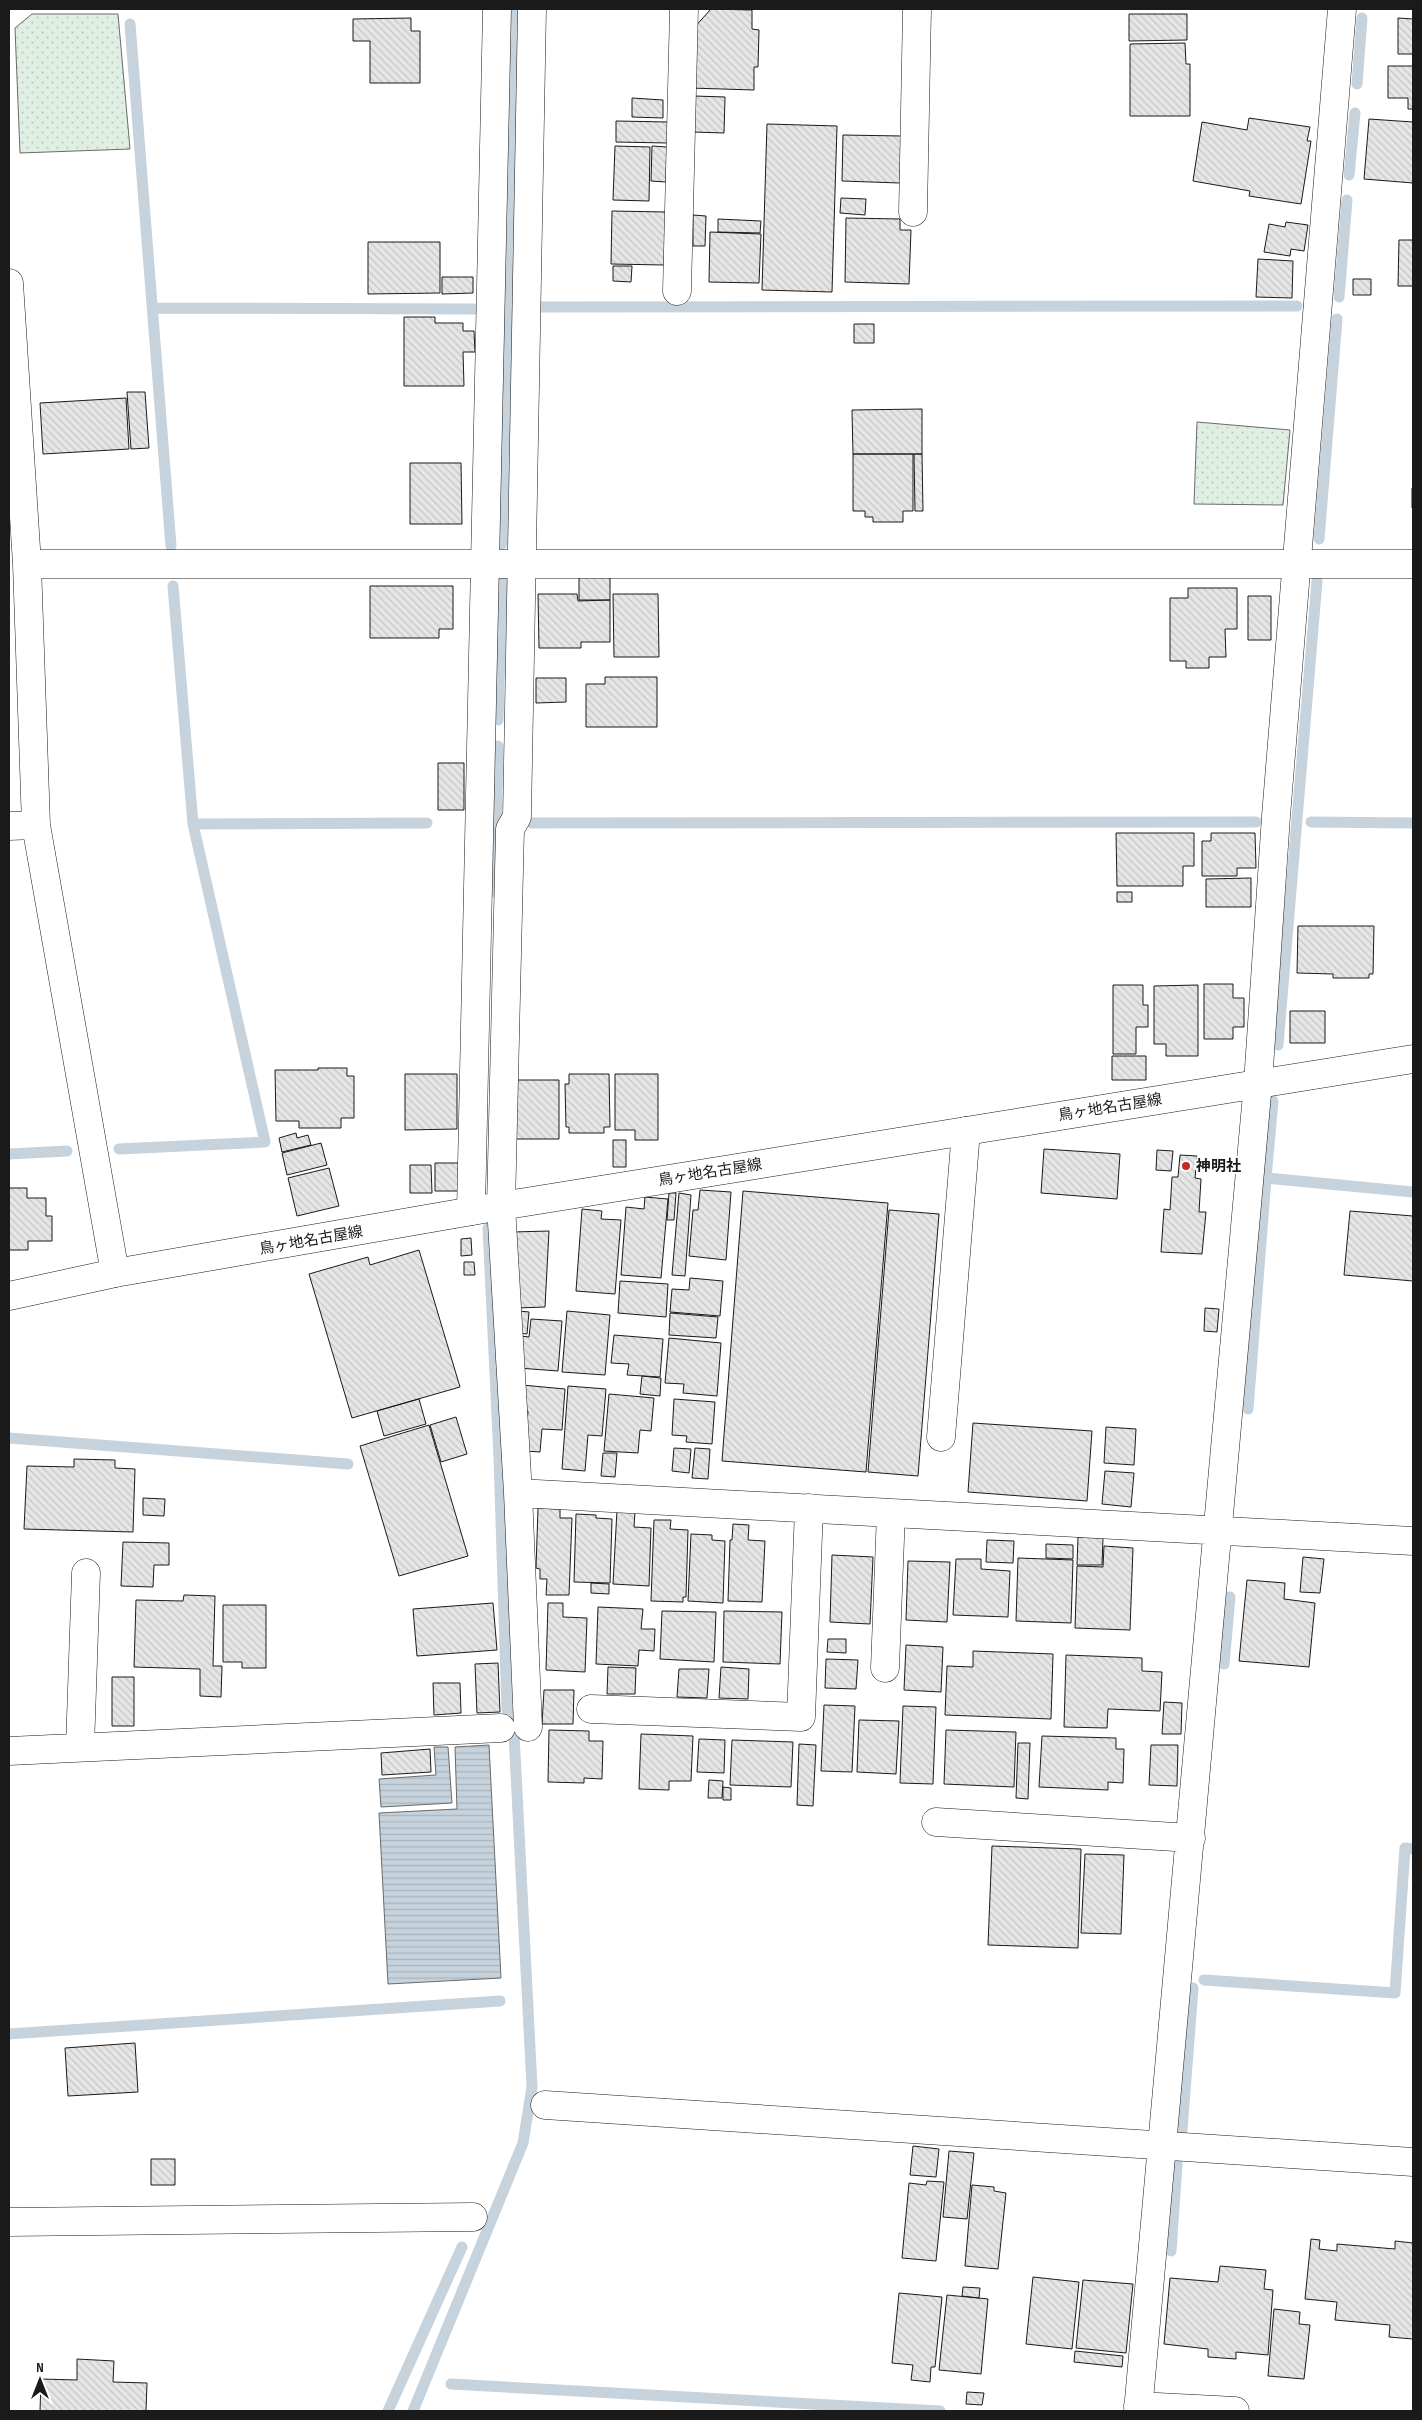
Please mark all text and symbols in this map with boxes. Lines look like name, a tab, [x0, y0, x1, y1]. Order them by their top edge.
street label: 鳥ヶ地名古屋線	[1057, 1090, 1163, 1125]
street label: 鳥ヶ地名古屋線	[657, 1155, 763, 1190]
place label: 神明社	[1195, 1157, 1241, 1176]
marker: 神明社	[1180, 1160, 1192, 1172]
street label: 鳥ヶ地名古屋線	[258, 1222, 364, 1259]
north arrow	[15, 2355, 65, 2405]
text: N	[36, 2359, 44, 2376]

